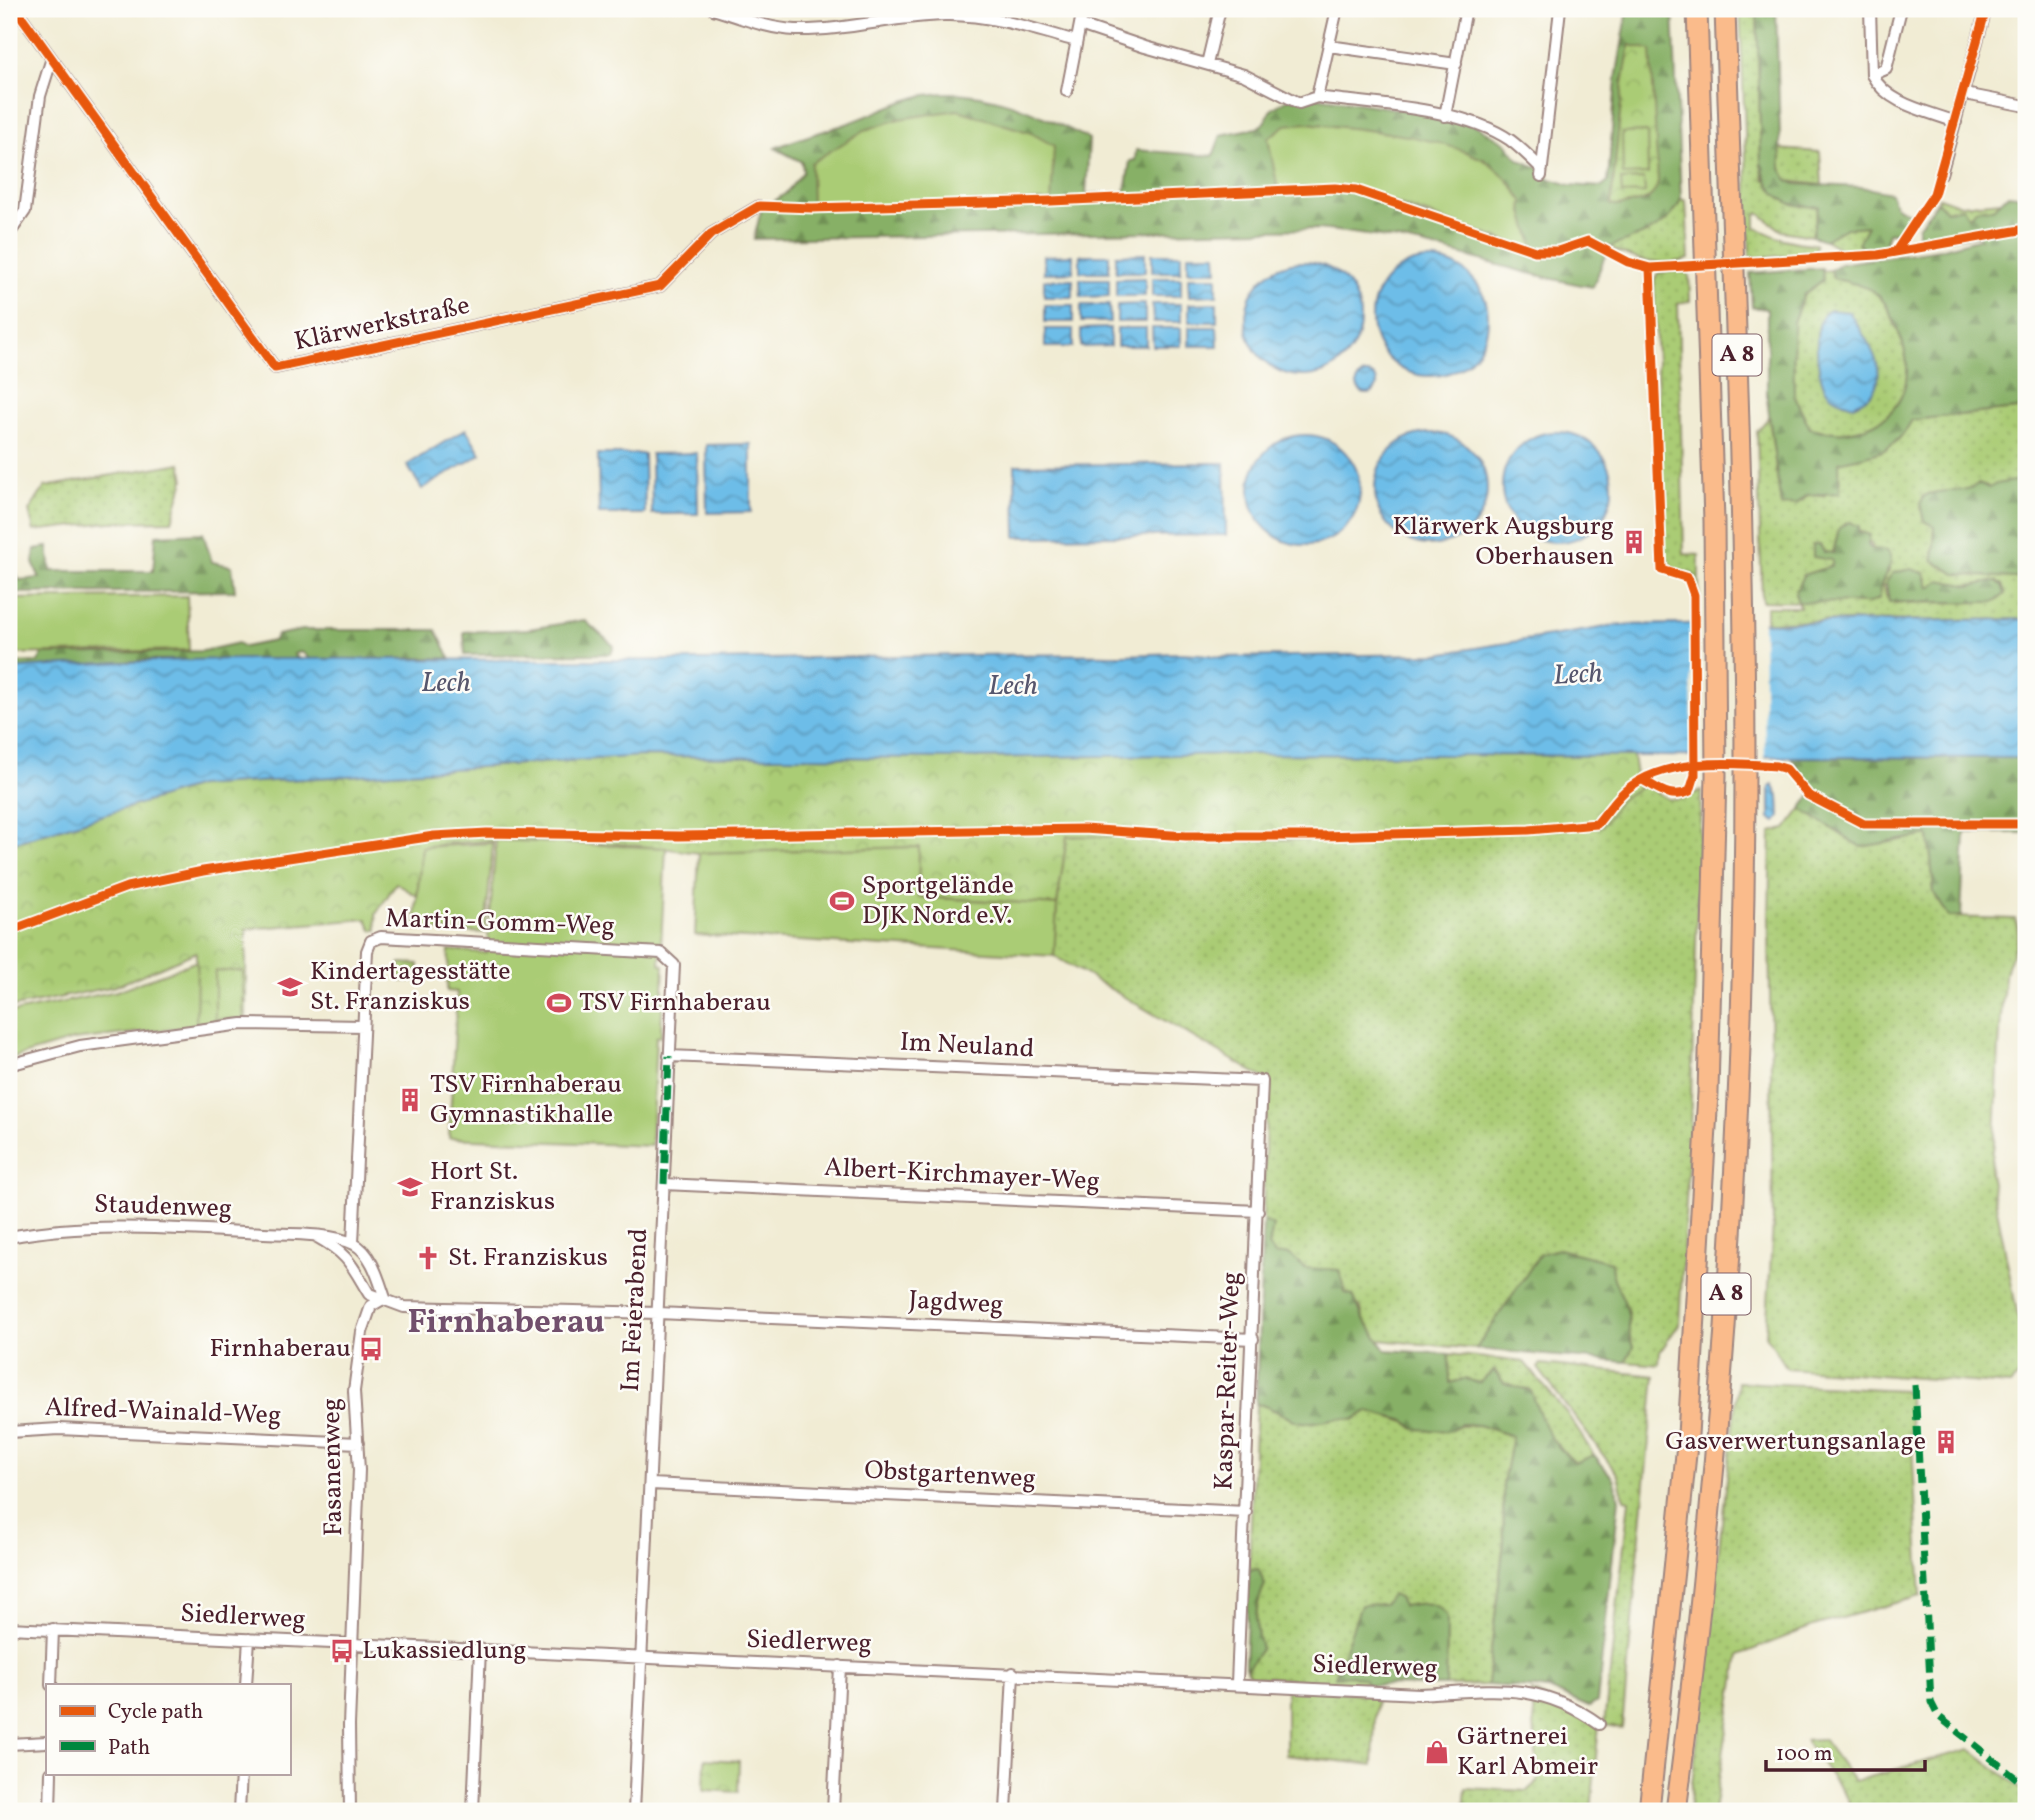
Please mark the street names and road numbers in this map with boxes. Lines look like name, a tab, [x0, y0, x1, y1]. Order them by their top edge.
street label: Klärwerkstraße	[291, 288, 473, 360]
road number: A 8	[1712, 334, 1762, 376]
street label: Martin-Gomm-Weg	[385, 901, 615, 945]
street label: Im Neuland	[899, 1025, 1035, 1067]
street label: Albert-Kirchmayer-Weg	[823, 1150, 1101, 1200]
street label: Staudenweg	[93, 1187, 233, 1227]
street label: Im Feierabend	[613, 1227, 657, 1393]
street label: Kaspar-Reiter-Weg	[1206, 1271, 1250, 1491]
road number: A 8	[1702, 1274, 1750, 1314]
street label: Jagdweg	[908, 1283, 1004, 1323]
street label: Alfred-Wainald-Weg	[44, 1390, 282, 1434]
street label: Fasanenweg	[314, 1398, 352, 1536]
street label: Obstgartenweg	[863, 1453, 1037, 1497]
street label: Siedlerweg	[179, 1596, 307, 1638]
street label: Siedlerweg	[746, 1622, 872, 1662]
street label: Siedlerweg	[1312, 1647, 1438, 1687]

